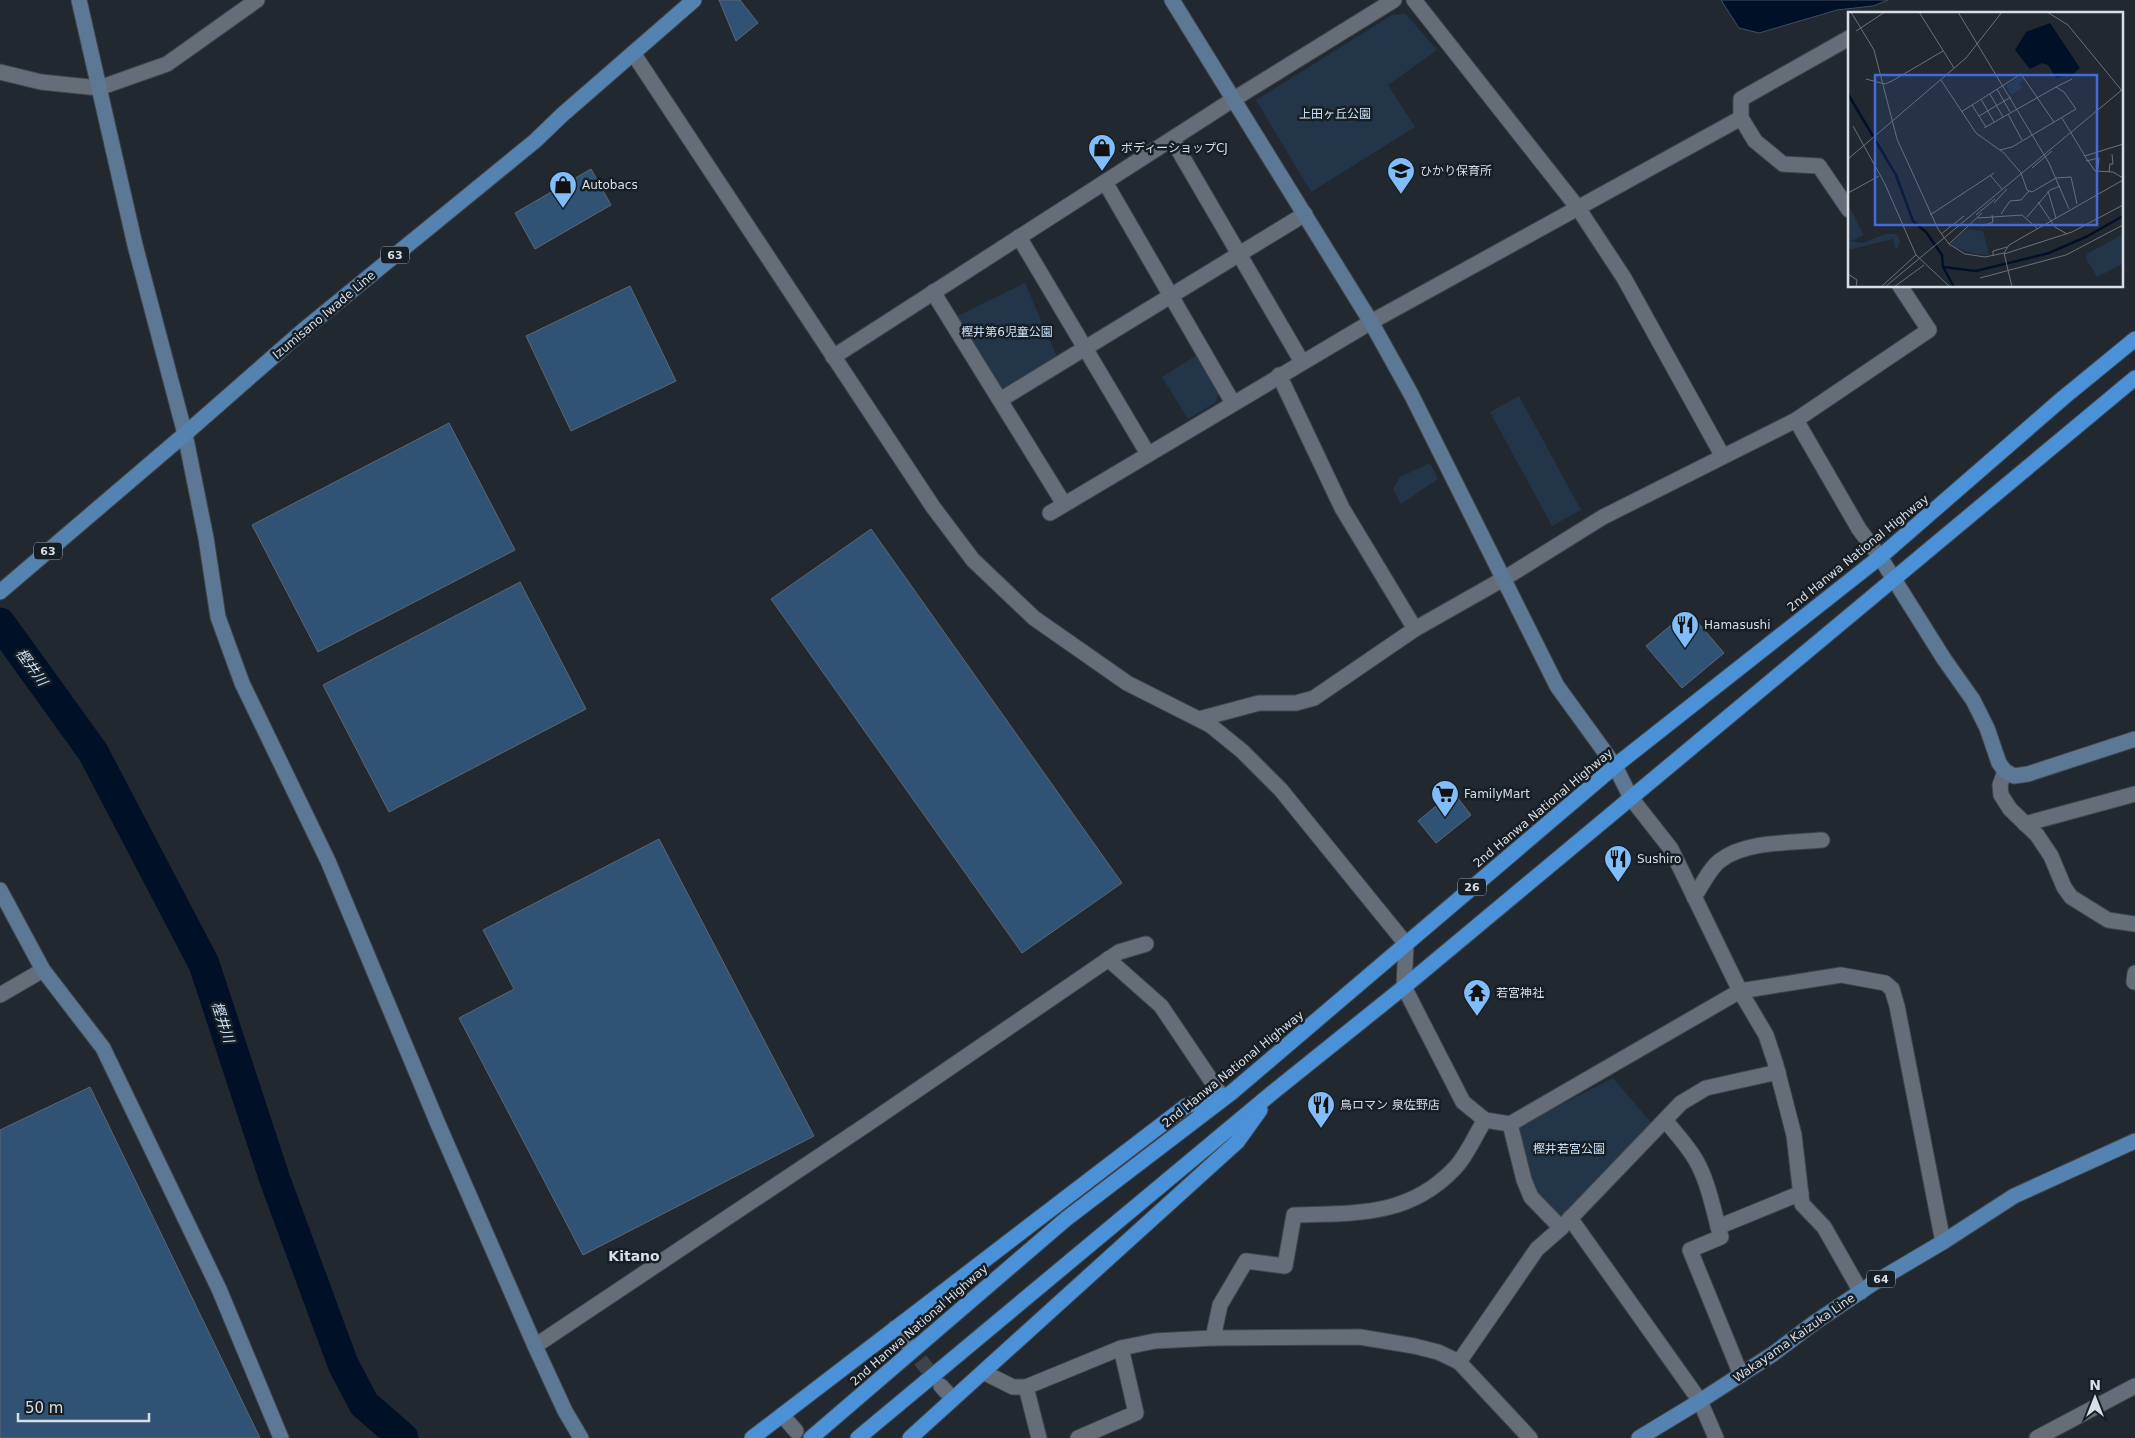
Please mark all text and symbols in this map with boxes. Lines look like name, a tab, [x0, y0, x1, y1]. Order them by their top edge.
inset map	[1848, 12, 2122, 288]
park label: 上田ヶ丘公園	[1299, 107, 1371, 121]
shop icon: ボディーショップCJ	[1087, 133, 1117, 172]
place label: ボディーショップCJ	[1121, 141, 1228, 155]
school or university icon: ひかり保育所	[1386, 156, 1416, 195]
place label: ひかり保育所	[1420, 164, 1492, 178]
shop icon: Autobacs	[548, 170, 578, 209]
place label: Autobacs	[582, 178, 638, 192]
road number: 63	[381, 246, 409, 264]
street label: Izumisano Iwade Line	[270, 268, 378, 362]
park label: 樫井第6児童公園	[961, 325, 1053, 339]
street label: 2nd Hanwa National Highway	[1785, 492, 1931, 614]
road number: 63	[34, 542, 62, 560]
restaurant icon: Hamasushi	[1670, 610, 1700, 649]
place label: Hamasushi	[1704, 618, 1770, 632]
water label: 樫井川	[13, 645, 52, 690]
street label: 2nd Hanwa National Highway	[1471, 746, 1615, 870]
supermarket icon: FamilyMart	[1430, 779, 1460, 818]
place label: FamilyMart	[1464, 787, 1530, 801]
restaurant icon: Sushiro	[1603, 844, 1633, 883]
place label: Sushiro	[1637, 852, 1681, 866]
road number: 26	[1458, 879, 1486, 896]
temple icon: 若宮神社	[1462, 978, 1492, 1017]
place label: 若宮神社	[1496, 986, 1544, 1000]
water label: 樫井川	[209, 1000, 238, 1046]
street label: 2nd Hanwa National Highway	[1160, 1008, 1306, 1130]
restaurant icon: 鳥ロマン 泉佐野店	[1306, 1090, 1336, 1129]
place label: 鳥ロマン 泉佐野店	[1340, 1098, 1440, 1112]
park label: 樫井若宮公園	[1533, 1142, 1605, 1156]
district label: Kitano	[608, 1248, 660, 1264]
street label: 2nd Hanwa National Highway	[847, 1262, 991, 1388]
road number: 64	[1867, 1270, 1895, 1288]
street label: Wakayama Kaizuka Line	[1731, 1291, 1857, 1385]
north arrow	[2070, 1373, 2120, 1423]
text: N	[2089, 1377, 2101, 1393]
scale bar	[18, 1390, 149, 1422]
text: 50 m	[25, 1399, 63, 1417]

